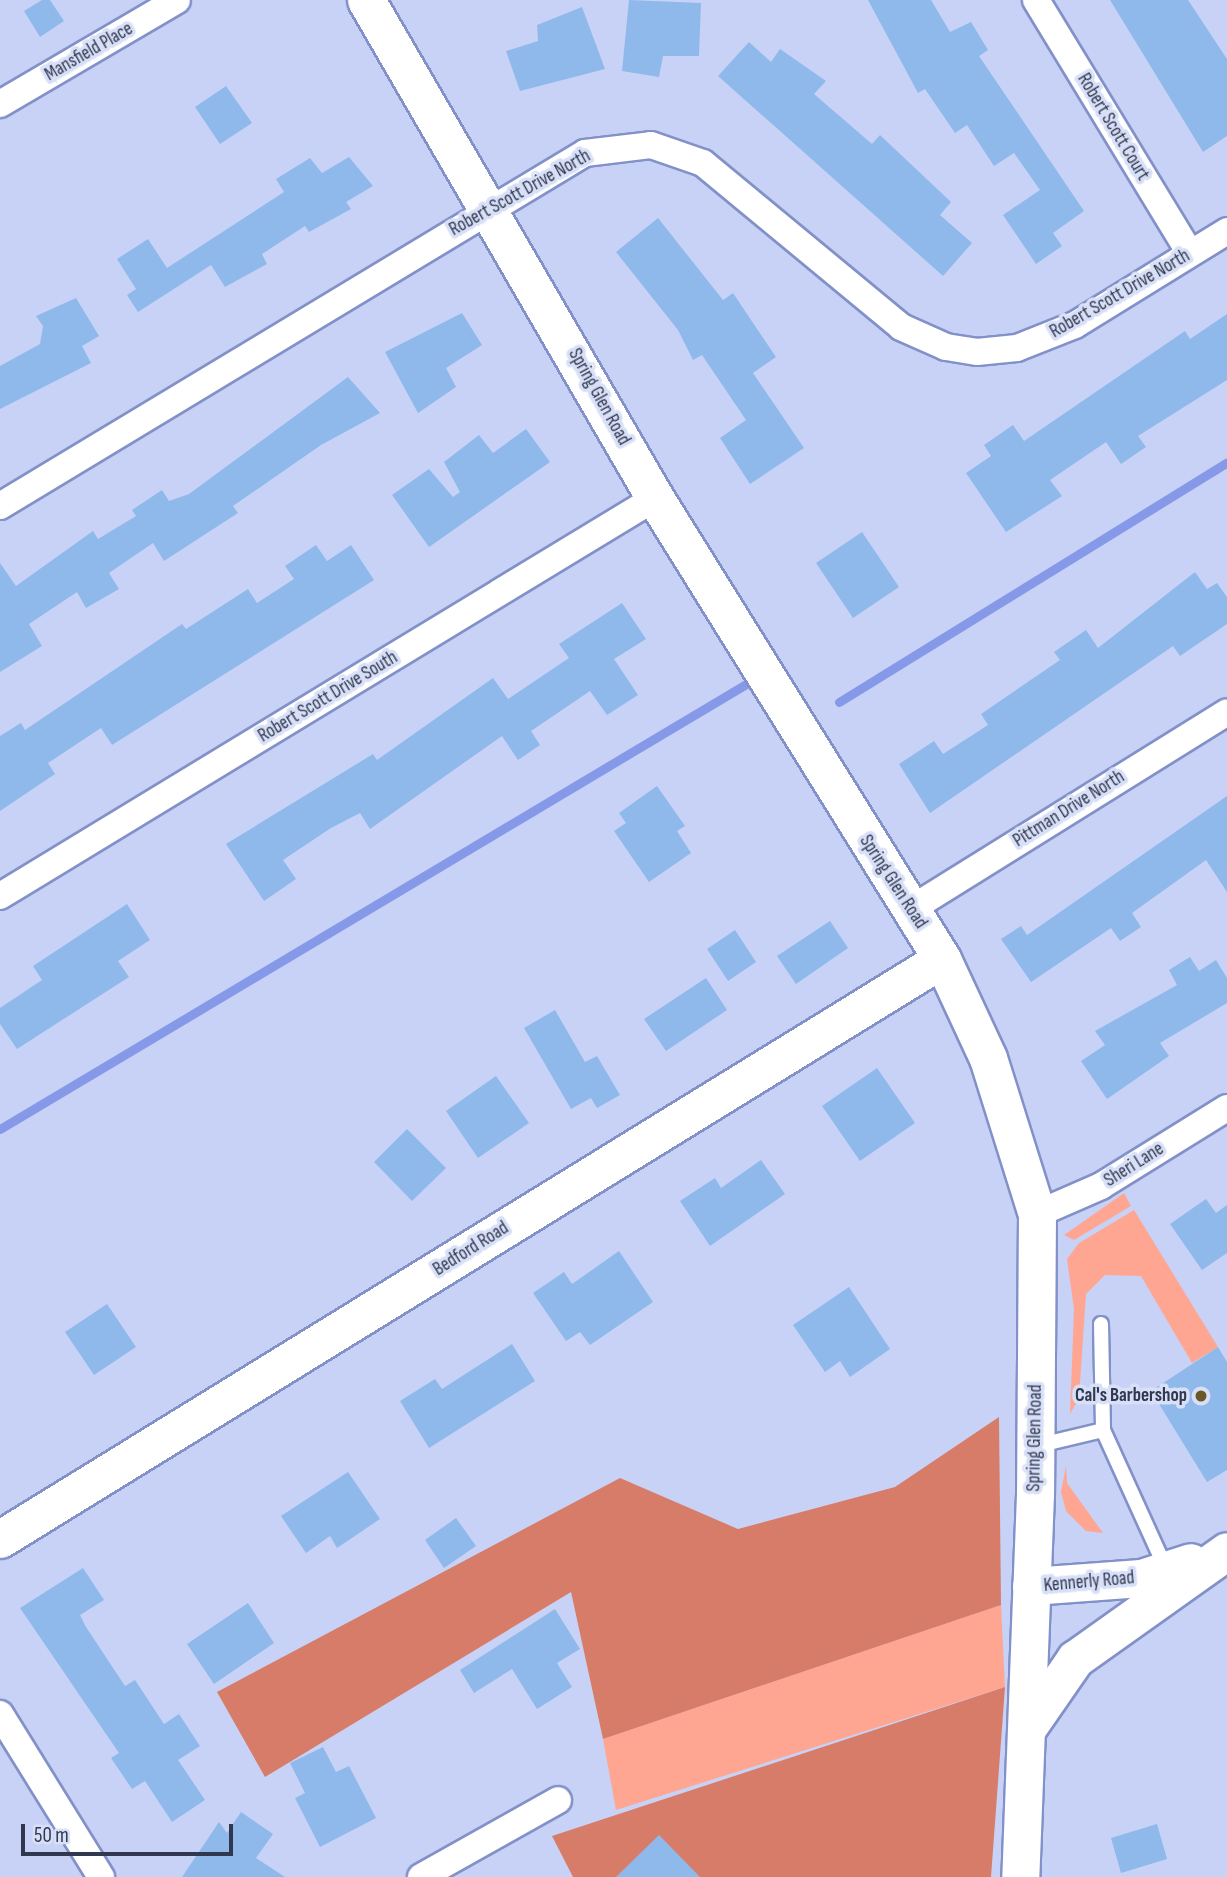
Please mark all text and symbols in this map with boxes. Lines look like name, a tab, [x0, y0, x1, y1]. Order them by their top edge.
street label: Mansfield Place	[41, 18, 137, 86]
street label: Robert Scott Court	[1072, 69, 1154, 185]
street label: Robert Scott Drive North	[445, 145, 595, 241]
street label: Robert Scott Drive North	[1046, 245, 1194, 343]
street label: Spring Glen Road	[563, 345, 635, 449]
street label: Robert Scott Drive South	[254, 646, 402, 748]
street label: Pittman Drive North	[1009, 766, 1129, 852]
street label: Spring Glen Road	[854, 831, 932, 933]
street label: Sheri Lane	[1100, 1138, 1168, 1192]
street label: Bedford Road	[429, 1217, 513, 1281]
street label: Spring Glen Road	[1023, 1384, 1047, 1492]
place label: Cal's Barbershop	[1075, 1385, 1187, 1407]
marker: Cal's Barbershop	[1193, 1388, 1209, 1404]
street label: Kennerly Road	[1043, 1567, 1135, 1597]
scale bar	[24, 1811, 236, 1855]
text: 50 m	[34, 1823, 69, 1848]

